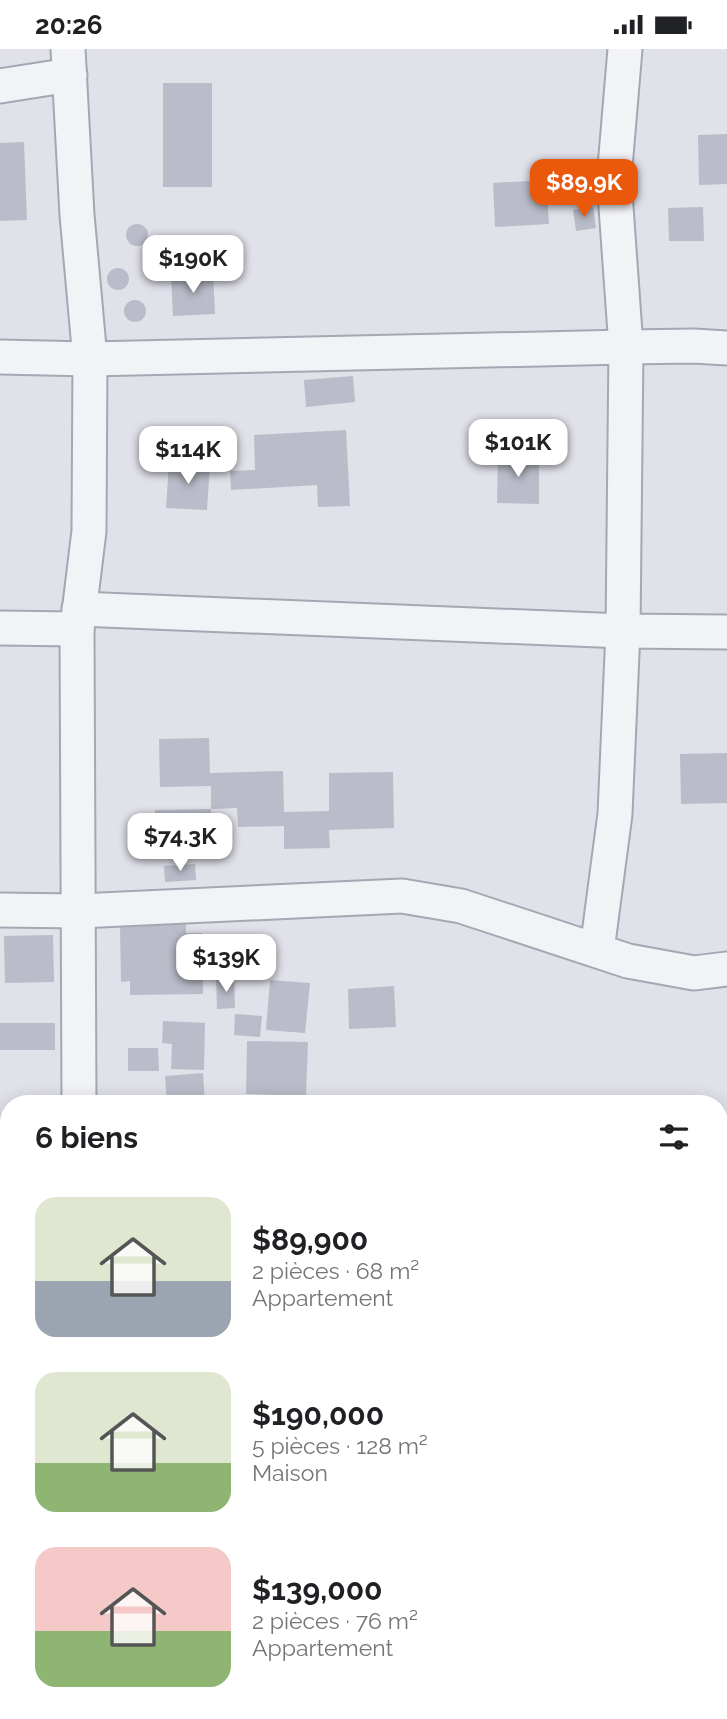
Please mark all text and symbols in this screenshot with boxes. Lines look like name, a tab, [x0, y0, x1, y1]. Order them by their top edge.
text: 20:26	[35, 10, 103, 40]
pin: $89.9K	[527, 159, 641, 219]
text: $89.9K	[546, 168, 622, 195]
pin: $190K	[144, 236, 242, 295]
text: $190K	[159, 244, 228, 271]
pin: $101K	[469, 419, 567, 479]
pin: $114K	[139, 427, 237, 486]
text: $101K	[485, 428, 551, 455]
text: $114K	[155, 435, 221, 462]
pin: $74.3K	[123, 813, 237, 873]
text: $74.3K	[143, 822, 217, 849]
pin: $139K	[177, 935, 275, 994]
text: $139K	[192, 943, 260, 970]
icon: filters	[655, 1118, 693, 1156]
text: 6 biens	[35, 1120, 138, 1155]
text: $89,900	[252, 1222, 368, 1257]
icon: home	[91, 1225, 175, 1309]
text: 2 pièces · 68 m²	[252, 1257, 419, 1284]
text: Appartement	[252, 1284, 393, 1311]
text: $190,000	[252, 1397, 384, 1432]
icon: home	[91, 1400, 175, 1484]
text: 5 pièces · 128 m²	[252, 1432, 428, 1459]
text: Maison	[252, 1459, 328, 1486]
text: $139,000	[252, 1572, 382, 1607]
icon: home	[91, 1575, 175, 1659]
text: 2 pièces · 76 m²	[252, 1607, 418, 1634]
text: Appartement	[252, 1634, 393, 1661]

